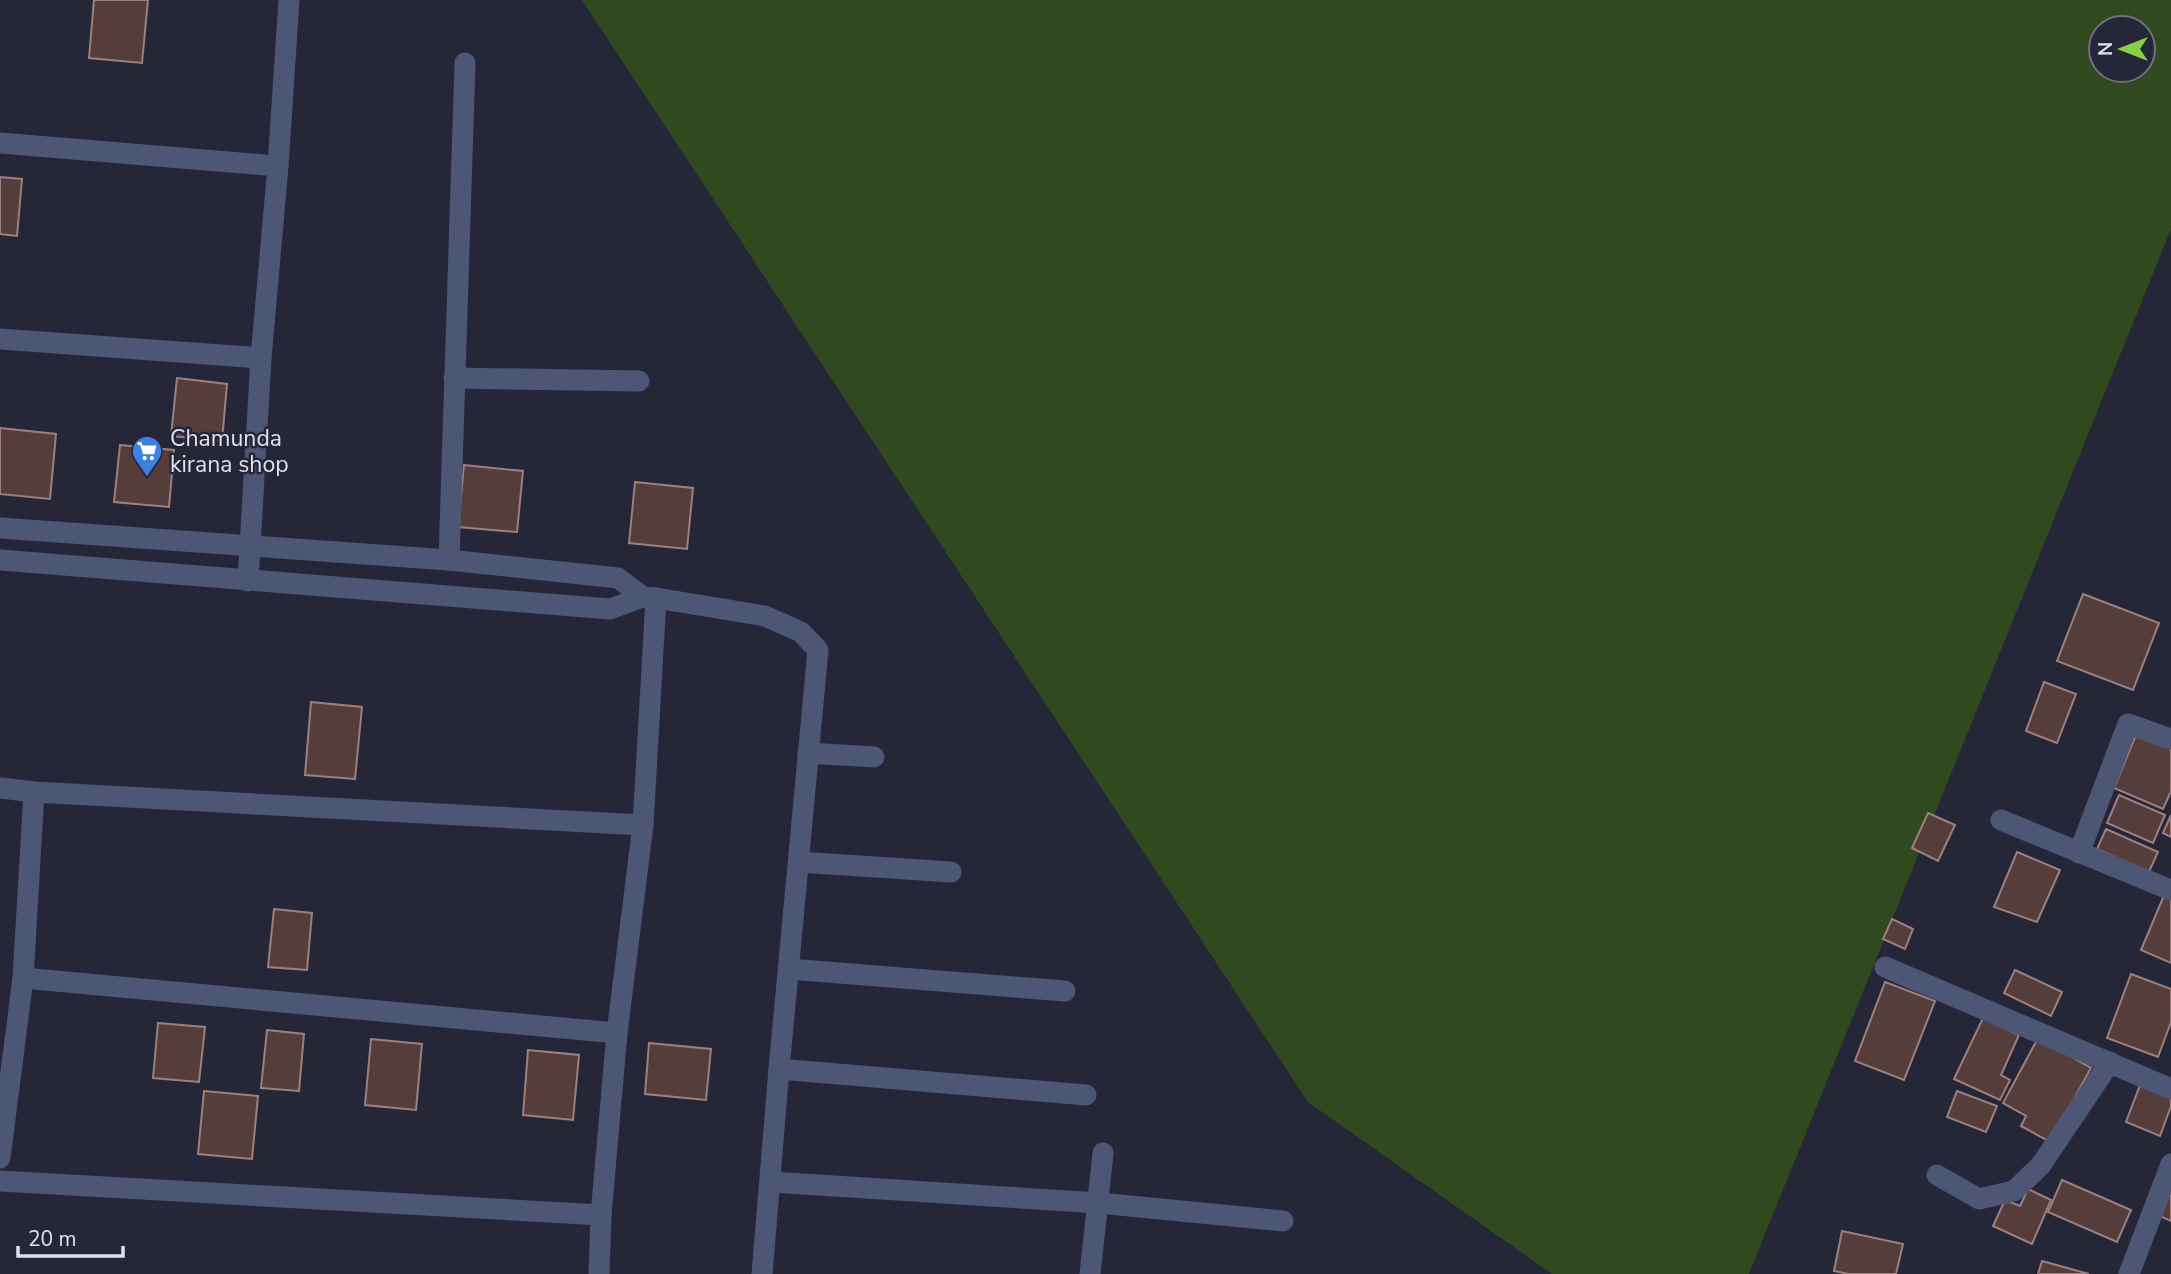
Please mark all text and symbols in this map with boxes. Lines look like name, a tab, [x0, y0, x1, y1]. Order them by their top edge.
north arrow	[2087, 14, 2157, 84]
text: N	[2093, 42, 2119, 56]
place label: Chamunda kirana shop	[170, 423, 289, 480]
supermarket icon: Chamunda kirana shop	[130, 434, 164, 478]
scale bar	[18, 1214, 122, 1258]
text: 20 m	[28, 1225, 77, 1253]

